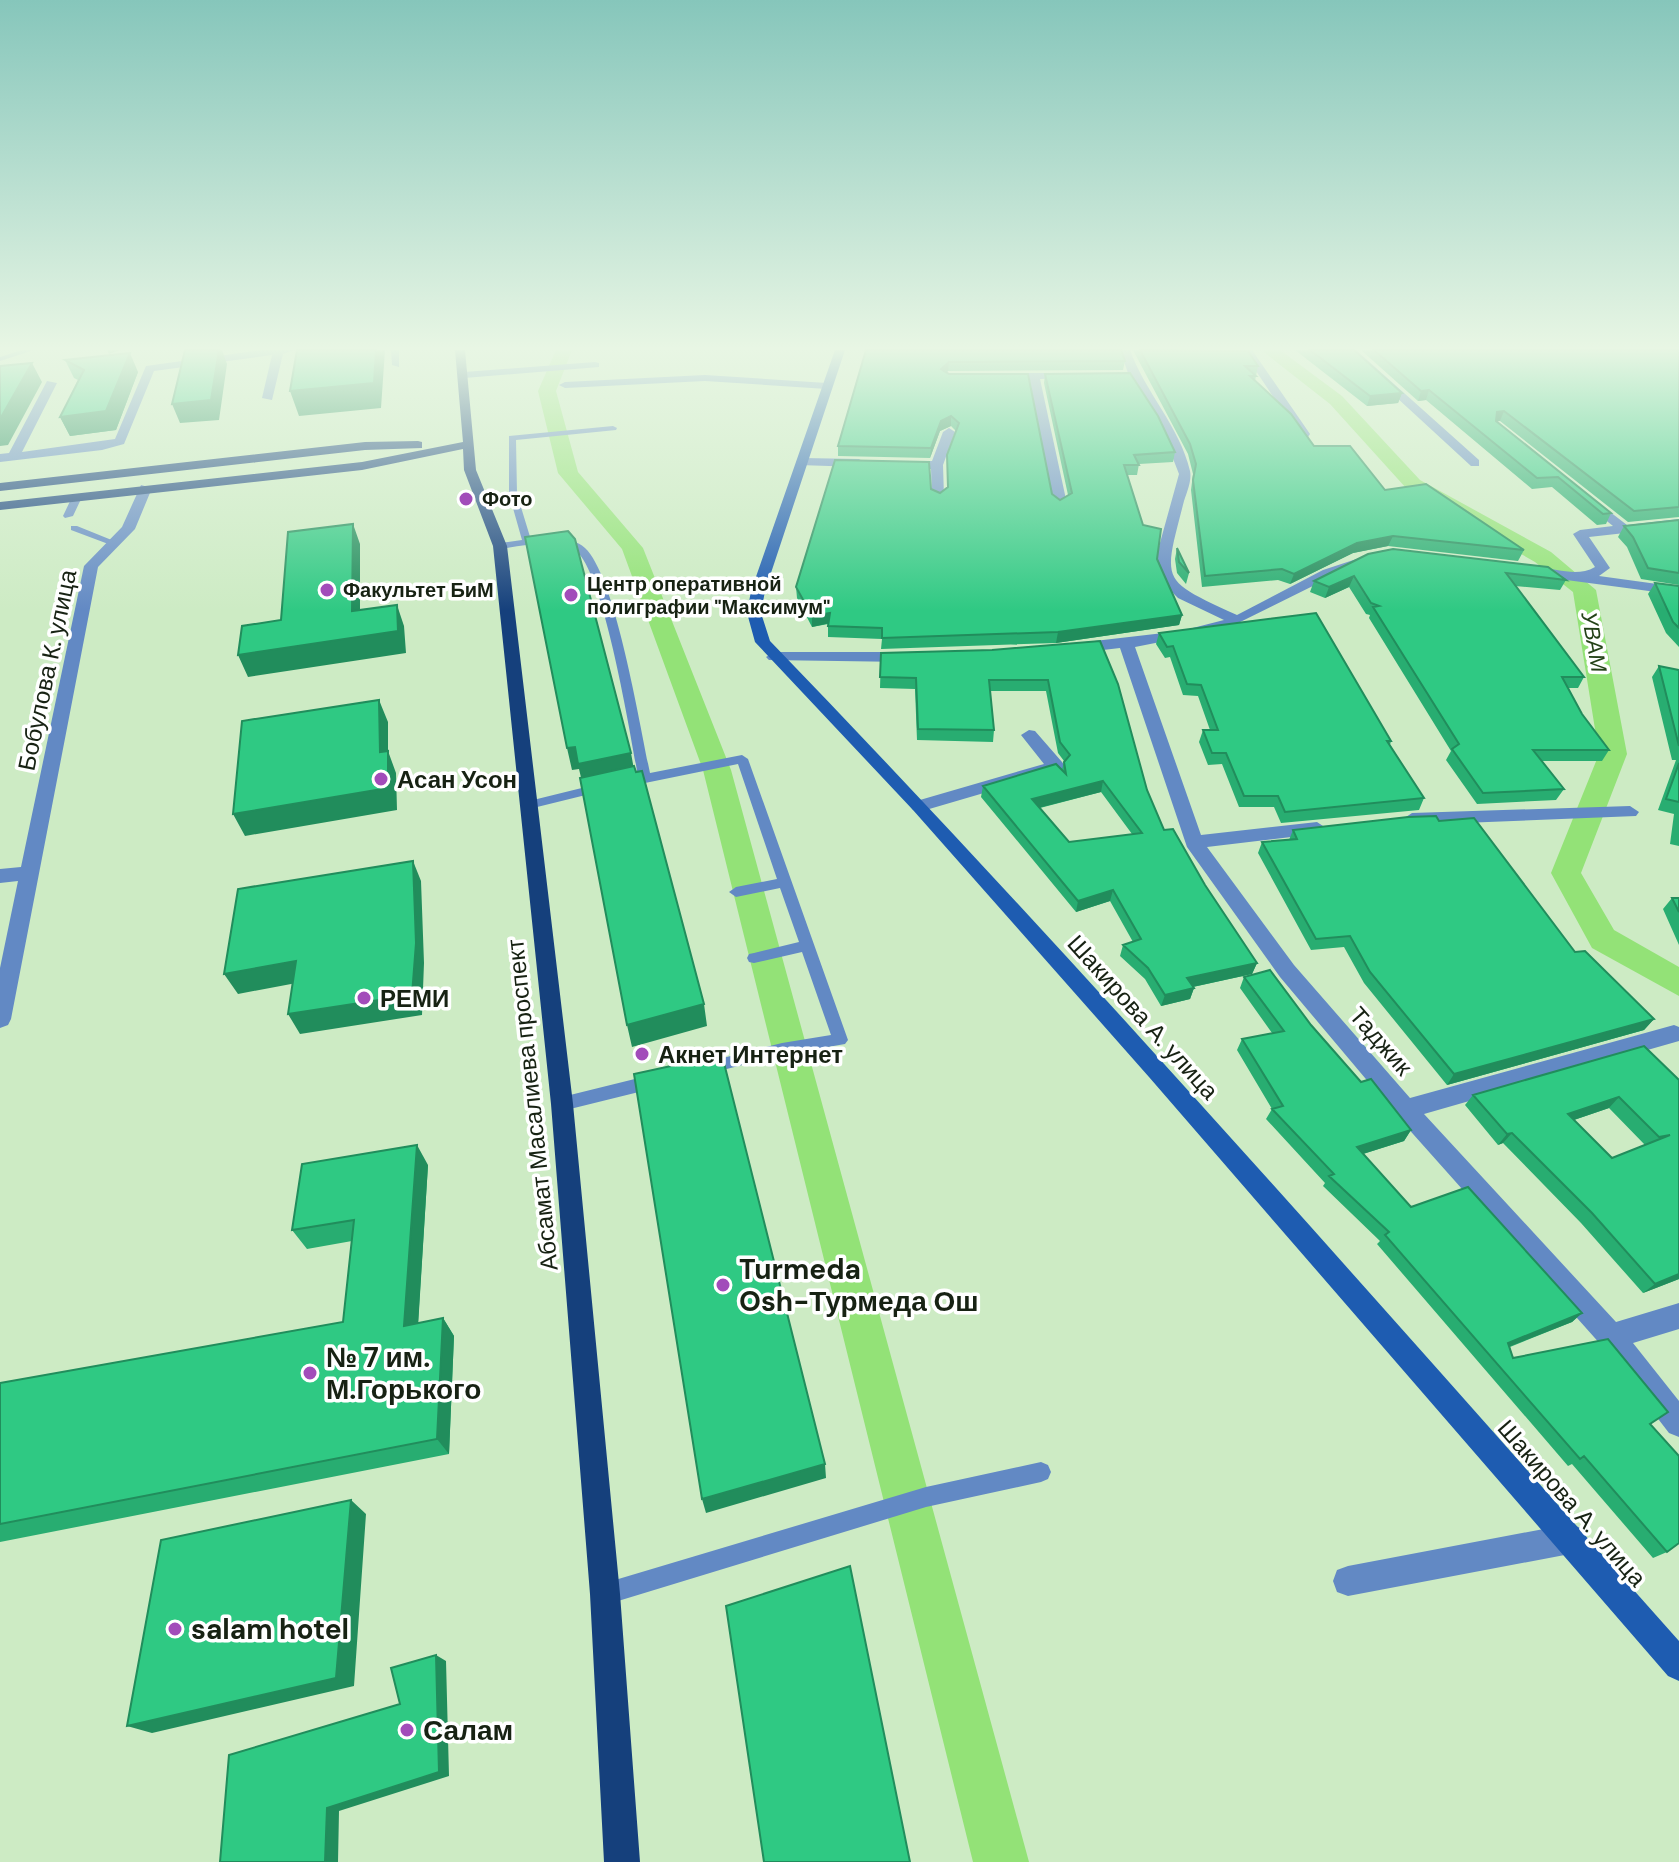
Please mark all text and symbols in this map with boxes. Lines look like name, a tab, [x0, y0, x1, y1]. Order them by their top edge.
place label: Фото	[482, 486, 533, 512]
marker: Фото	[457, 490, 475, 508]
street label: Бобулова К. улица	[11, 566, 84, 773]
place label: Центр оперативной полиграфии "Максимум"	[587, 571, 830, 620]
place label: Факультет БиМ	[343, 577, 494, 603]
marker: Факультет БиМ	[318, 581, 336, 599]
marker: Центр оперативной полиграфии "Максимум"	[562, 586, 580, 604]
water label: УВАМ	[1574, 608, 1614, 675]
place label: Асан Усон	[397, 764, 517, 795]
marker: Асан Усон	[372, 770, 390, 788]
street label: Шакирова А. улица	[1061, 928, 1226, 1106]
street label: Абсамат Масалиева проспект	[499, 938, 565, 1272]
place label: РЕМИ	[380, 983, 449, 1014]
marker: РЕМИ	[355, 989, 373, 1007]
street label: Таджик	[1343, 1000, 1420, 1082]
place label: Акнет Интернет	[658, 1039, 843, 1070]
marker: Акнет Интернет	[633, 1045, 651, 1063]
place label: Turmeda Osh-Турмеда Ош	[739, 1251, 979, 1320]
marker: Turmeda Osh-Турмеда Ош	[714, 1276, 732, 1294]
place label: № 7 им. М.Горького	[326, 1339, 481, 1408]
marker: № 7 им. М.Горького	[301, 1364, 319, 1382]
street label: Шакирова А. улица	[1491, 1413, 1653, 1593]
place label: salam hotel	[191, 1611, 349, 1648]
marker: salam hotel	[166, 1620, 184, 1638]
place label: Салам	[423, 1712, 513, 1749]
marker: Салам	[398, 1721, 416, 1739]

